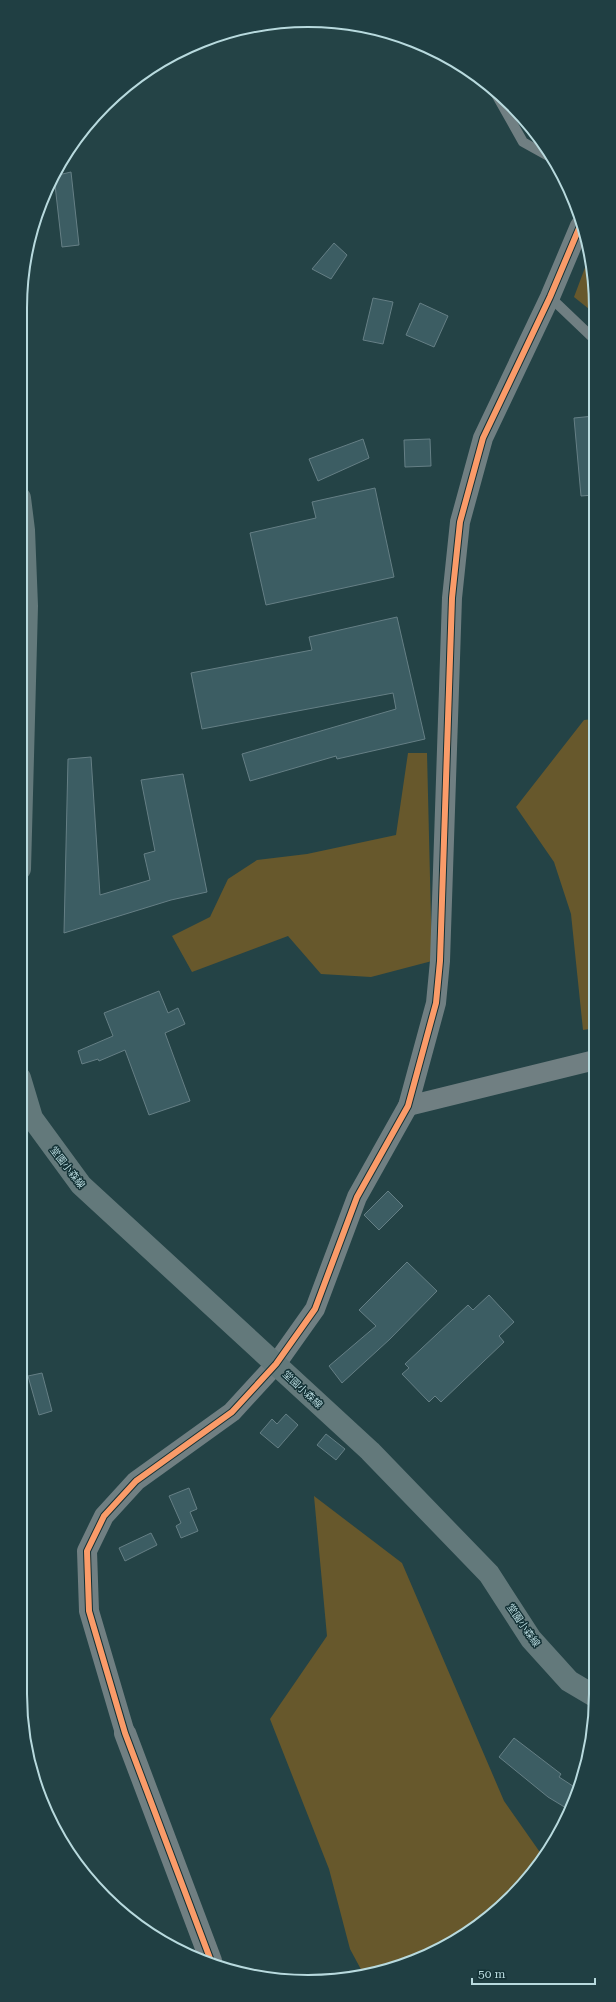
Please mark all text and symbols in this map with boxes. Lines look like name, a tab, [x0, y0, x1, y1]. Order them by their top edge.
street label: 堂園小森線	[48, 1144, 87, 1190]
street label: 堂園小森線	[281, 1368, 325, 1410]
street label: 堂園小森線	[505, 1602, 542, 1649]
scale bar	[472, 1960, 595, 1986]
text: 50 m	[478, 1967, 505, 1981]

